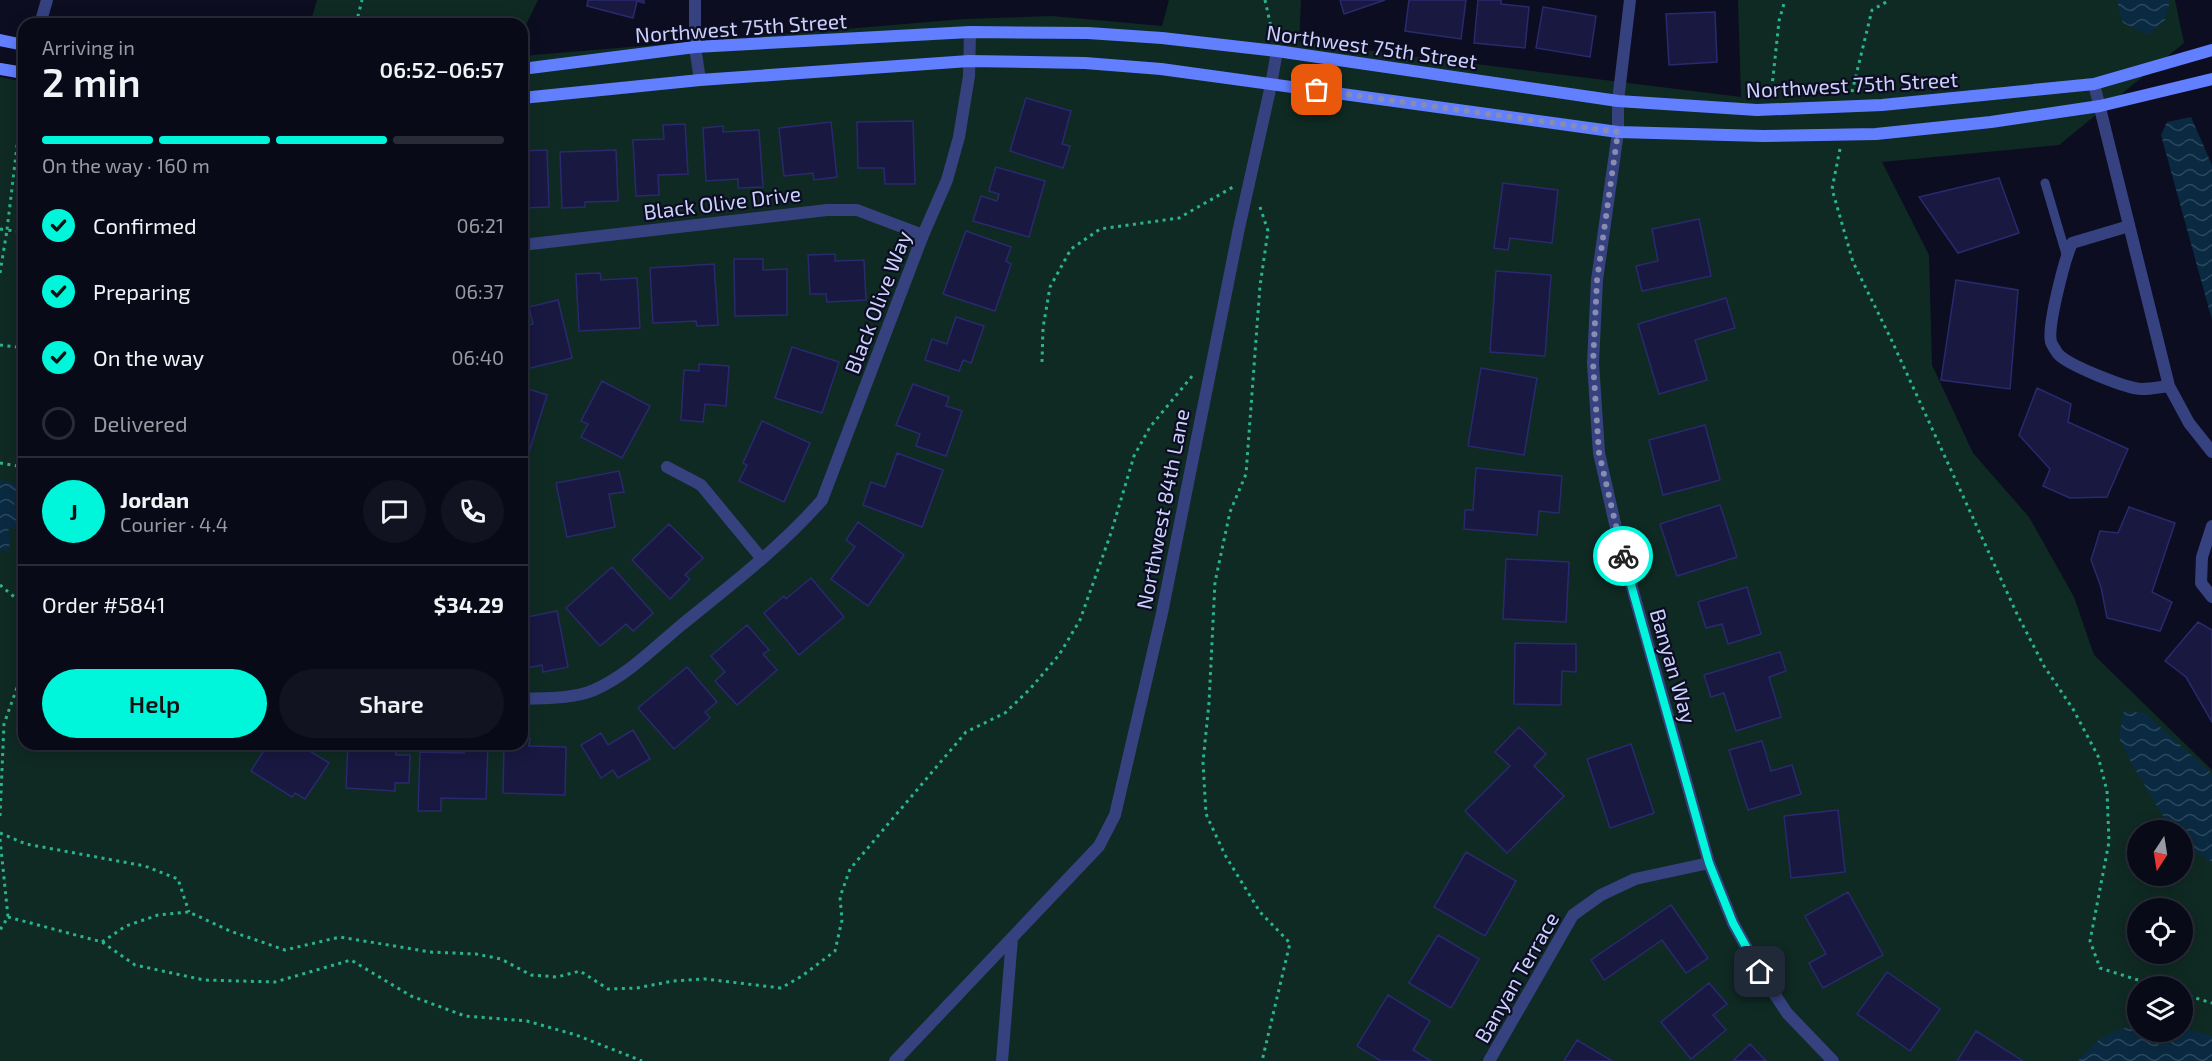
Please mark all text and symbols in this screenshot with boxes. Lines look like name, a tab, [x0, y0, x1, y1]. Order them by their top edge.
street label: Northwest 75th Street	[634, 7, 848, 47]
street label: Northwest 75th Street	[1265, 19, 1479, 73]
text: Arriving in	[42, 35, 135, 59]
text: 06:52–06:57	[380, 56, 504, 82]
text: 2 min	[42, 58, 141, 105]
pin	[1291, 64, 1342, 115]
street label: Northwest 75th Street	[1745, 66, 1959, 102]
icon: bag	[1300, 73, 1333, 106]
text: On the way · 160 m	[42, 153, 210, 177]
street label: Black Olive Drive	[642, 180, 802, 224]
icon: check	[42, 209, 75, 242]
text: Confirmed	[93, 212, 197, 238]
text: 06:21	[457, 213, 504, 237]
street label: Black Olive Way	[838, 227, 916, 377]
icon: check	[42, 275, 75, 308]
text: Preparing	[93, 278, 191, 304]
text: 06:37	[454, 279, 504, 303]
icon: check	[42, 341, 75, 374]
text: On the way	[93, 344, 204, 370]
text: 06:40	[451, 345, 504, 369]
street label: Northwest 84th Lane	[1130, 407, 1194, 611]
text: Delivered	[93, 410, 188, 436]
button: chat	[363, 480, 426, 543]
button: phone	[441, 480, 504, 543]
text: Jordan	[120, 486, 189, 512]
text: J	[69, 498, 78, 524]
text: Courier · 4.4	[120, 512, 228, 536]
courier	[1593, 526, 1653, 586]
icon: bike	[1607, 540, 1640, 573]
text: Order #5841	[42, 591, 166, 617]
text: $34.29	[434, 591, 504, 617]
street label: Banyan Way	[1646, 606, 1702, 726]
button: Help	[42, 669, 267, 738]
button: Share	[279, 669, 504, 738]
north arrow	[2127, 820, 2193, 886]
map controls	[2127, 820, 2193, 1042]
button: locate	[2127, 898, 2193, 964]
street label: Banyan Terrace	[1469, 907, 1563, 1047]
pin	[1734, 946, 1785, 997]
icon: home	[1743, 955, 1776, 988]
button: layers	[2127, 976, 2193, 1042]

